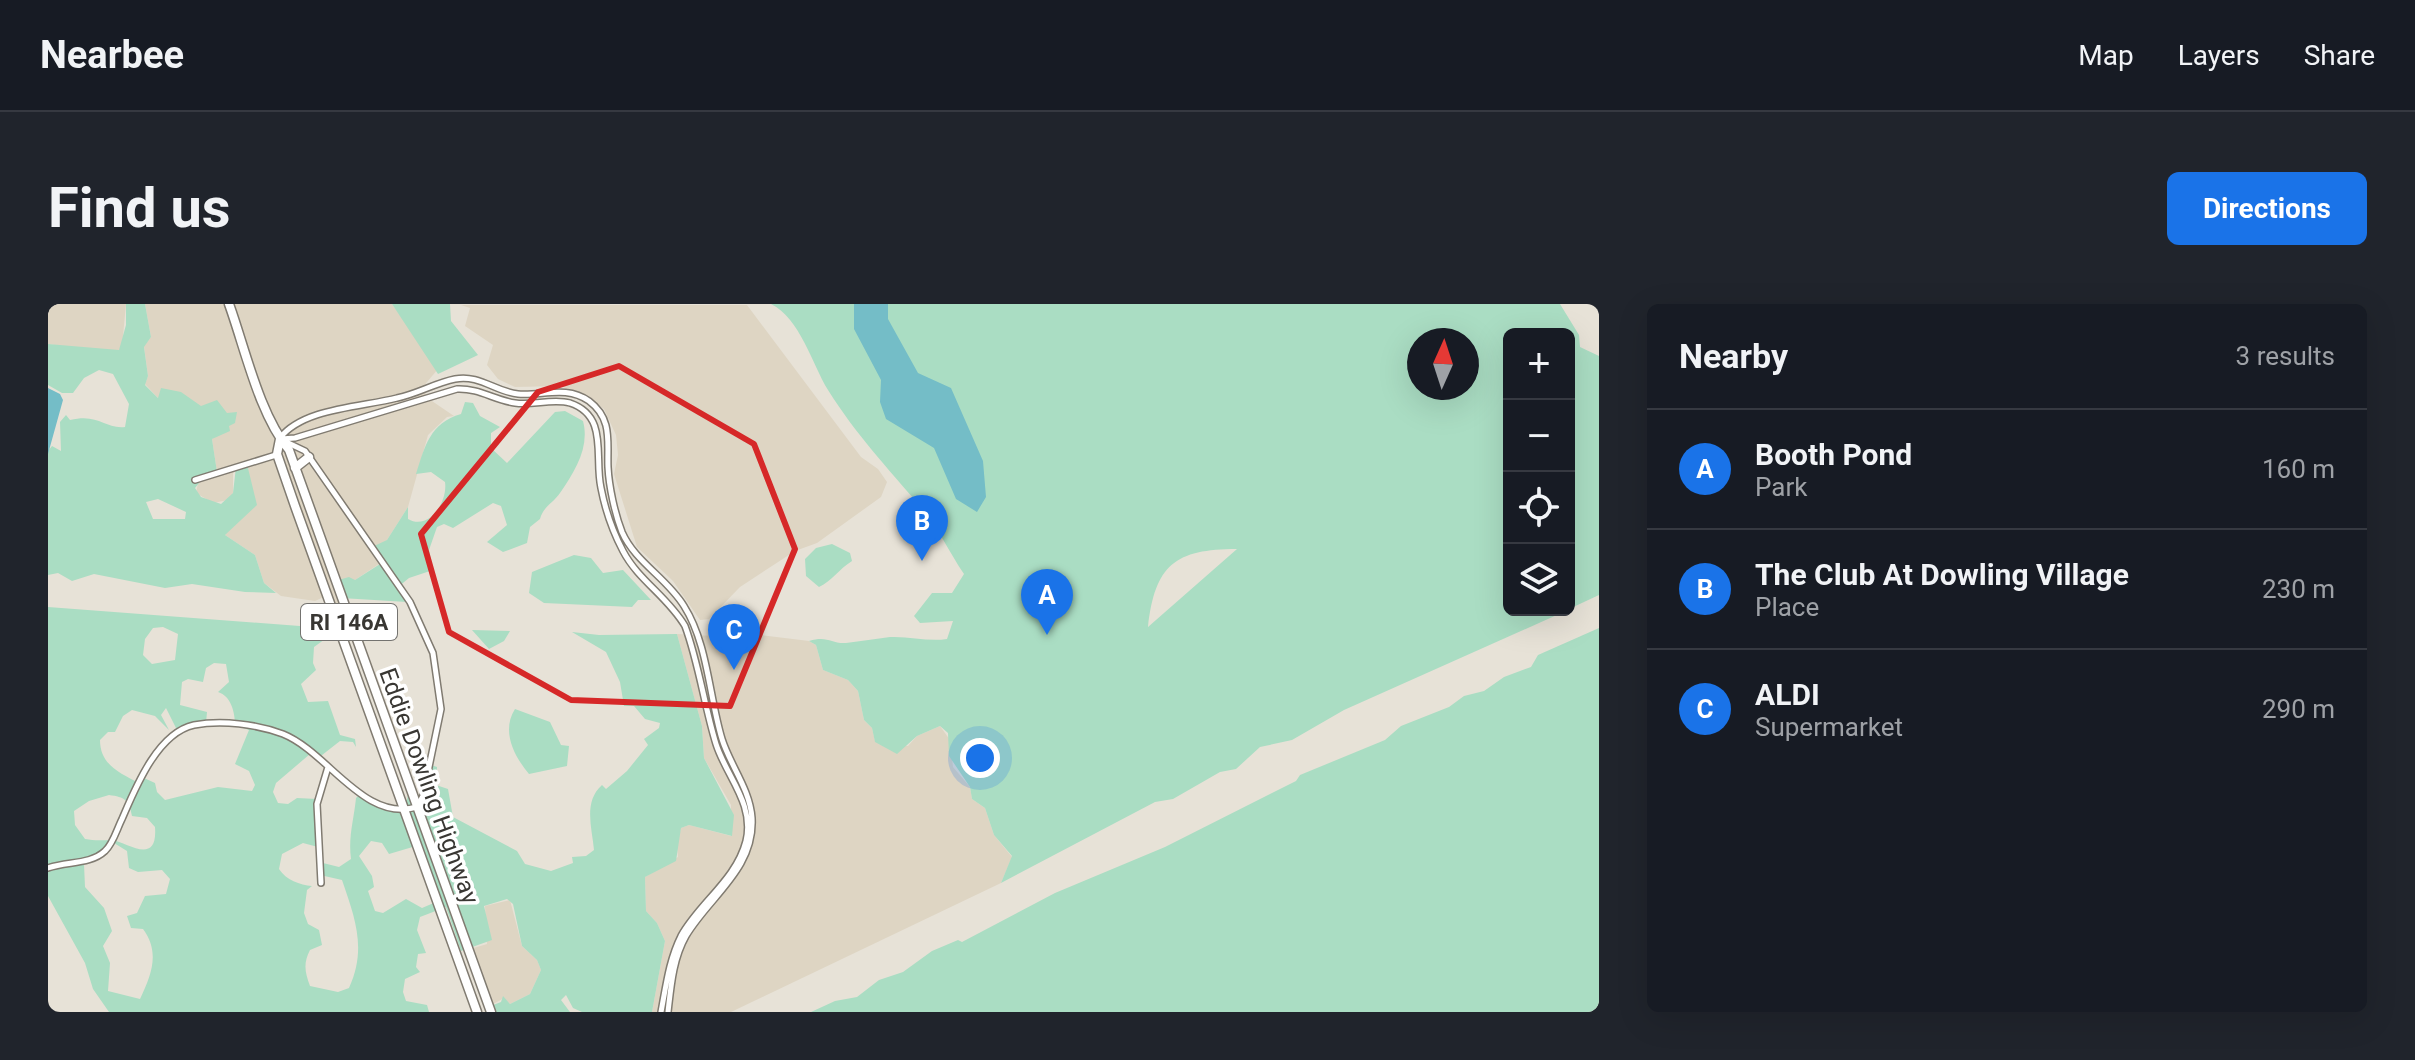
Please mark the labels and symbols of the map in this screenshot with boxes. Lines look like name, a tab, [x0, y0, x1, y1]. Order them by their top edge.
north arrow	[1407, 328, 1479, 400]
pin: B	[896, 495, 948, 561]
pin: A	[1021, 569, 1073, 635]
road number: RI 146A	[301, 604, 397, 640]
pin: C	[708, 604, 760, 670]
street label: Eddie Dowling Highway	[373, 664, 485, 908]
your location	[960, 738, 1000, 778]

